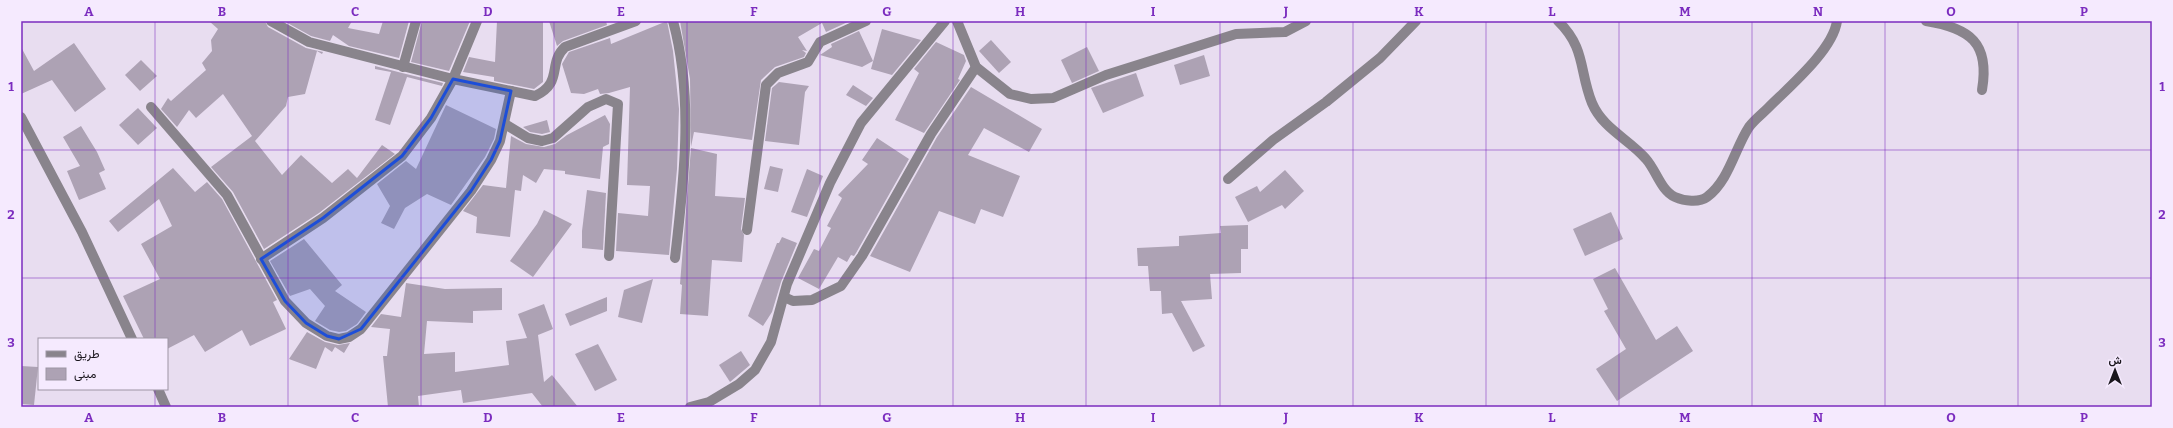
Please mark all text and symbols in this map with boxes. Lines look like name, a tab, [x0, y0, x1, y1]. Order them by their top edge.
text: A	[84, 4, 94, 19]
text: B	[218, 4, 226, 19]
text: C	[351, 4, 359, 19]
text: D	[483, 4, 493, 19]
text: E	[617, 4, 625, 19]
text: F	[750, 4, 758, 19]
text: G	[882, 4, 892, 19]
text: H	[1015, 4, 1025, 19]
text: I	[1151, 4, 1156, 19]
text: J	[1283, 4, 1289, 19]
text: K	[1414, 4, 1424, 19]
text: L	[1548, 4, 1556, 19]
text: M	[1679, 4, 1691, 19]
text: N	[1813, 4, 1823, 19]
text: O	[1946, 4, 1956, 19]
text: P	[2080, 4, 2088, 19]
text: 1	[8, 79, 14, 94]
text: 1	[2159, 79, 2165, 94]
text: 2	[7, 207, 15, 222]
text: 2	[2158, 207, 2166, 222]
text: 3	[7, 335, 15, 350]
text: 3	[2158, 335, 2166, 350]
legend	[38, 338, 168, 390]
text: طريق	[74, 347, 100, 362]
north arrow	[2095, 350, 2135, 390]
text: ش	[2108, 354, 2122, 367]
text: مبنى	[74, 367, 96, 382]
text: A	[84, 410, 94, 425]
text: B	[218, 410, 226, 425]
text: C	[351, 410, 359, 425]
text: D	[483, 410, 493, 425]
text: E	[617, 410, 625, 425]
text: F	[750, 410, 758, 425]
text: G	[882, 410, 892, 425]
text: H	[1015, 410, 1025, 425]
text: I	[1151, 410, 1156, 425]
text: J	[1283, 410, 1289, 425]
text: K	[1414, 410, 1424, 425]
text: L	[1548, 410, 1556, 425]
text: M	[1679, 410, 1691, 425]
text: N	[1813, 410, 1823, 425]
text: O	[1946, 410, 1956, 425]
text: P	[2080, 410, 2088, 425]

